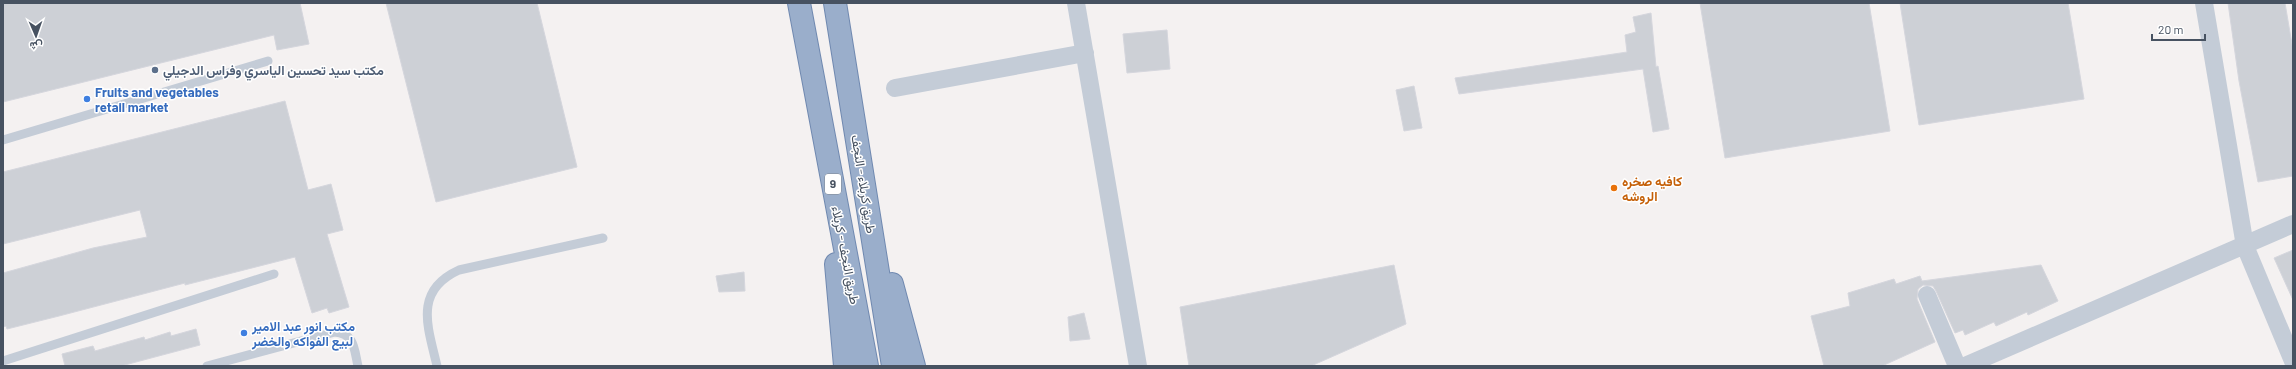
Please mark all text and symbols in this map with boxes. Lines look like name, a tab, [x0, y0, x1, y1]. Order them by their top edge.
north arrow	[16, 16, 56, 56]
scale bar	[2152, 16, 2205, 42]
text: 20 m	[2158, 22, 2184, 36]
text: ش	[29, 39, 43, 53]
place label: مكتب سيد تحسين الياسري وفراس الدجيلي	[163, 62, 384, 81]
marker: مكتب سيد تحسين الياسري وفراس الدجيلي	[150, 65, 160, 75]
place label: Fruits and vegetables retail market	[95, 84, 219, 115]
marker: Fruits and vegetables retail market	[82, 94, 92, 104]
street label: طريق کربلاء - النجف	[847, 133, 880, 235]
place label: كافيه صخره الروشه	[1622, 173, 1682, 205]
road number: 9	[825, 174, 841, 194]
marker: كافيه صخره الروشه	[1609, 183, 1619, 193]
street label: طريق النجف - کربلاء	[828, 204, 863, 306]
place label: مكتب انور عبد الامير لبيع الفواكه والخضر	[251, 318, 355, 351]
marker: مكتب انور عبد الامير لبيع الفواكه والخضر	[239, 328, 249, 338]

